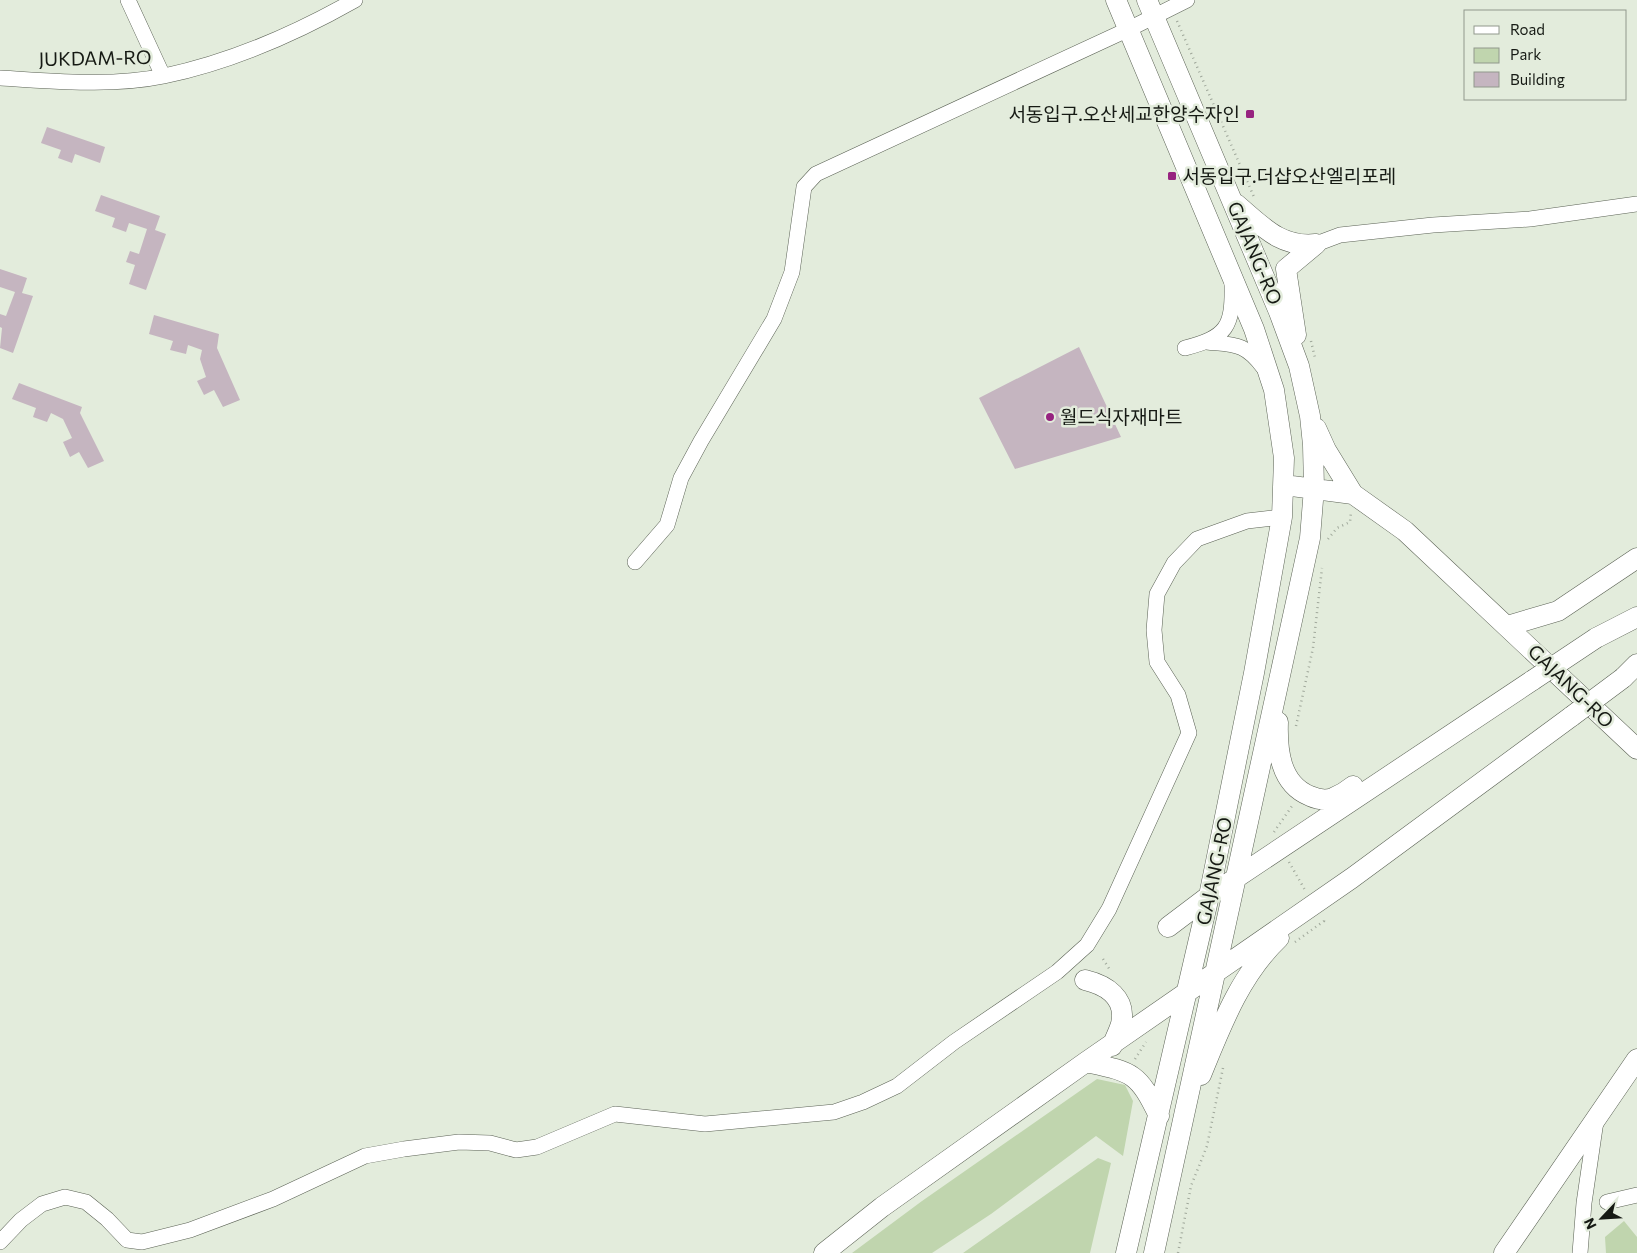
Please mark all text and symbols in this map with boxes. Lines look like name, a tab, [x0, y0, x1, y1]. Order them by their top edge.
legend	[1464, 10, 1627, 100]
text: Road	[1510, 20, 1545, 38]
street label: JUKDAM-RO	[38, 45, 152, 70]
text: Park	[1510, 45, 1541, 63]
text: Building	[1510, 70, 1565, 88]
place label: 서동입구.오산세교한양수자인	[1008, 102, 1240, 125]
marker: 서동입구.오산세교한양수자인	[1244, 108, 1256, 120]
place label: 서동입구.더샵오산엘리포레	[1182, 164, 1396, 187]
marker: 서동입구.더샵오산엘리포레	[1166, 170, 1178, 182]
street label: GAJANG-RO	[1223, 198, 1288, 308]
place label: 월드식자재마트	[1060, 405, 1182, 428]
marker: 월드식자재마트	[1044, 411, 1056, 423]
street label: GAJANG-RO	[1524, 639, 1619, 732]
street label: GAJANG-RO	[1191, 815, 1236, 927]
north arrow	[1577, 1193, 1627, 1243]
text: N	[1580, 1215, 1600, 1232]

